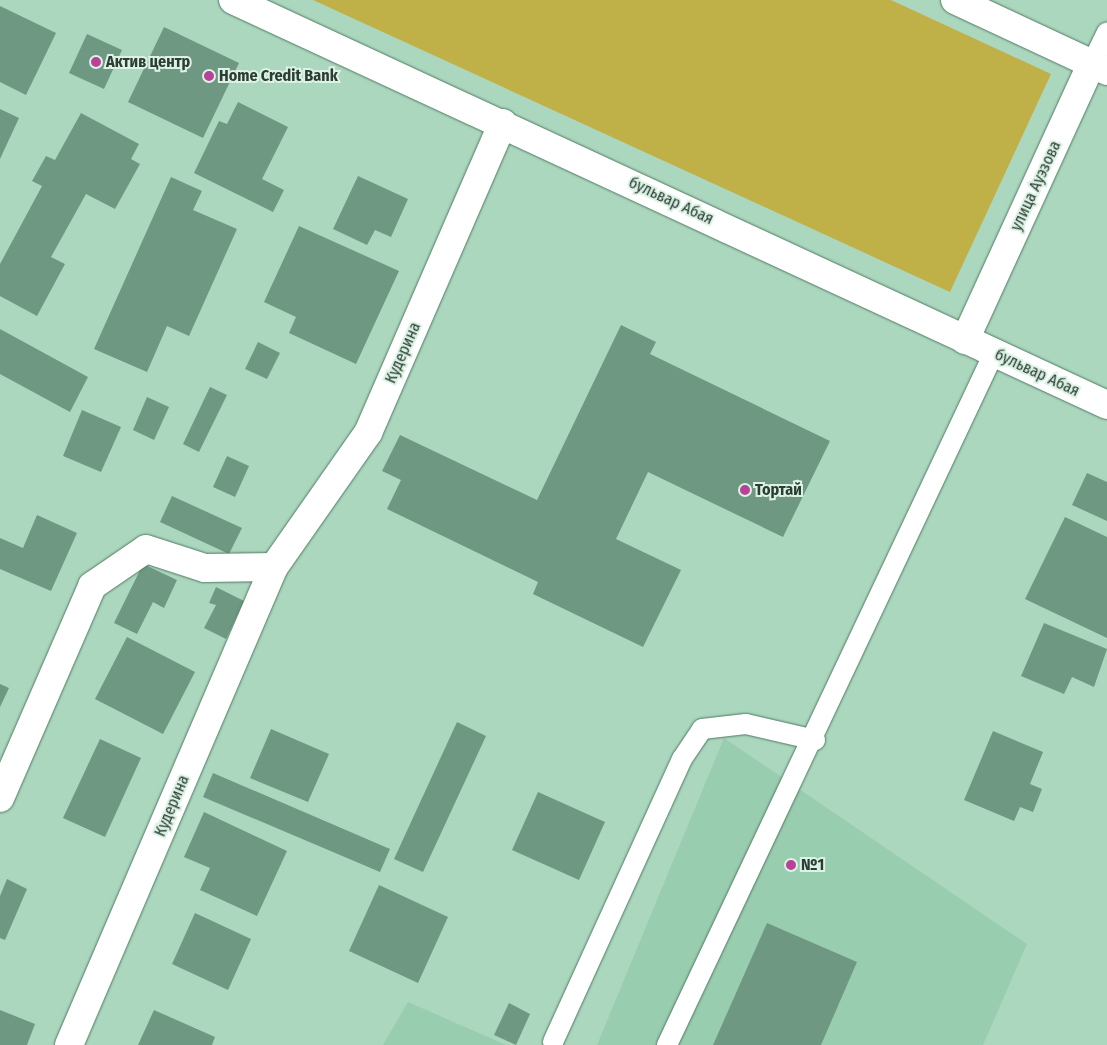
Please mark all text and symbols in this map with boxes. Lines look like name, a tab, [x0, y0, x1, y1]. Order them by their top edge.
place label: Актив центр	[106, 52, 190, 72]
marker: Актив центр	[90, 56, 102, 68]
place label: Home Credit Bank	[219, 66, 338, 86]
marker: Home Credit Bank	[203, 70, 215, 82]
street label: улица Ауэзова	[1007, 138, 1065, 234]
street label: бульвар Абая	[626, 173, 716, 229]
street label: Кудерина	[381, 320, 425, 386]
street label: бульвар Абая	[992, 345, 1082, 401]
place label: Тортай	[755, 480, 802, 500]
marker: Тортай	[739, 484, 751, 496]
street label: Кудерина	[151, 772, 193, 840]
place label: №1	[801, 855, 824, 875]
marker: №1	[785, 859, 797, 871]

